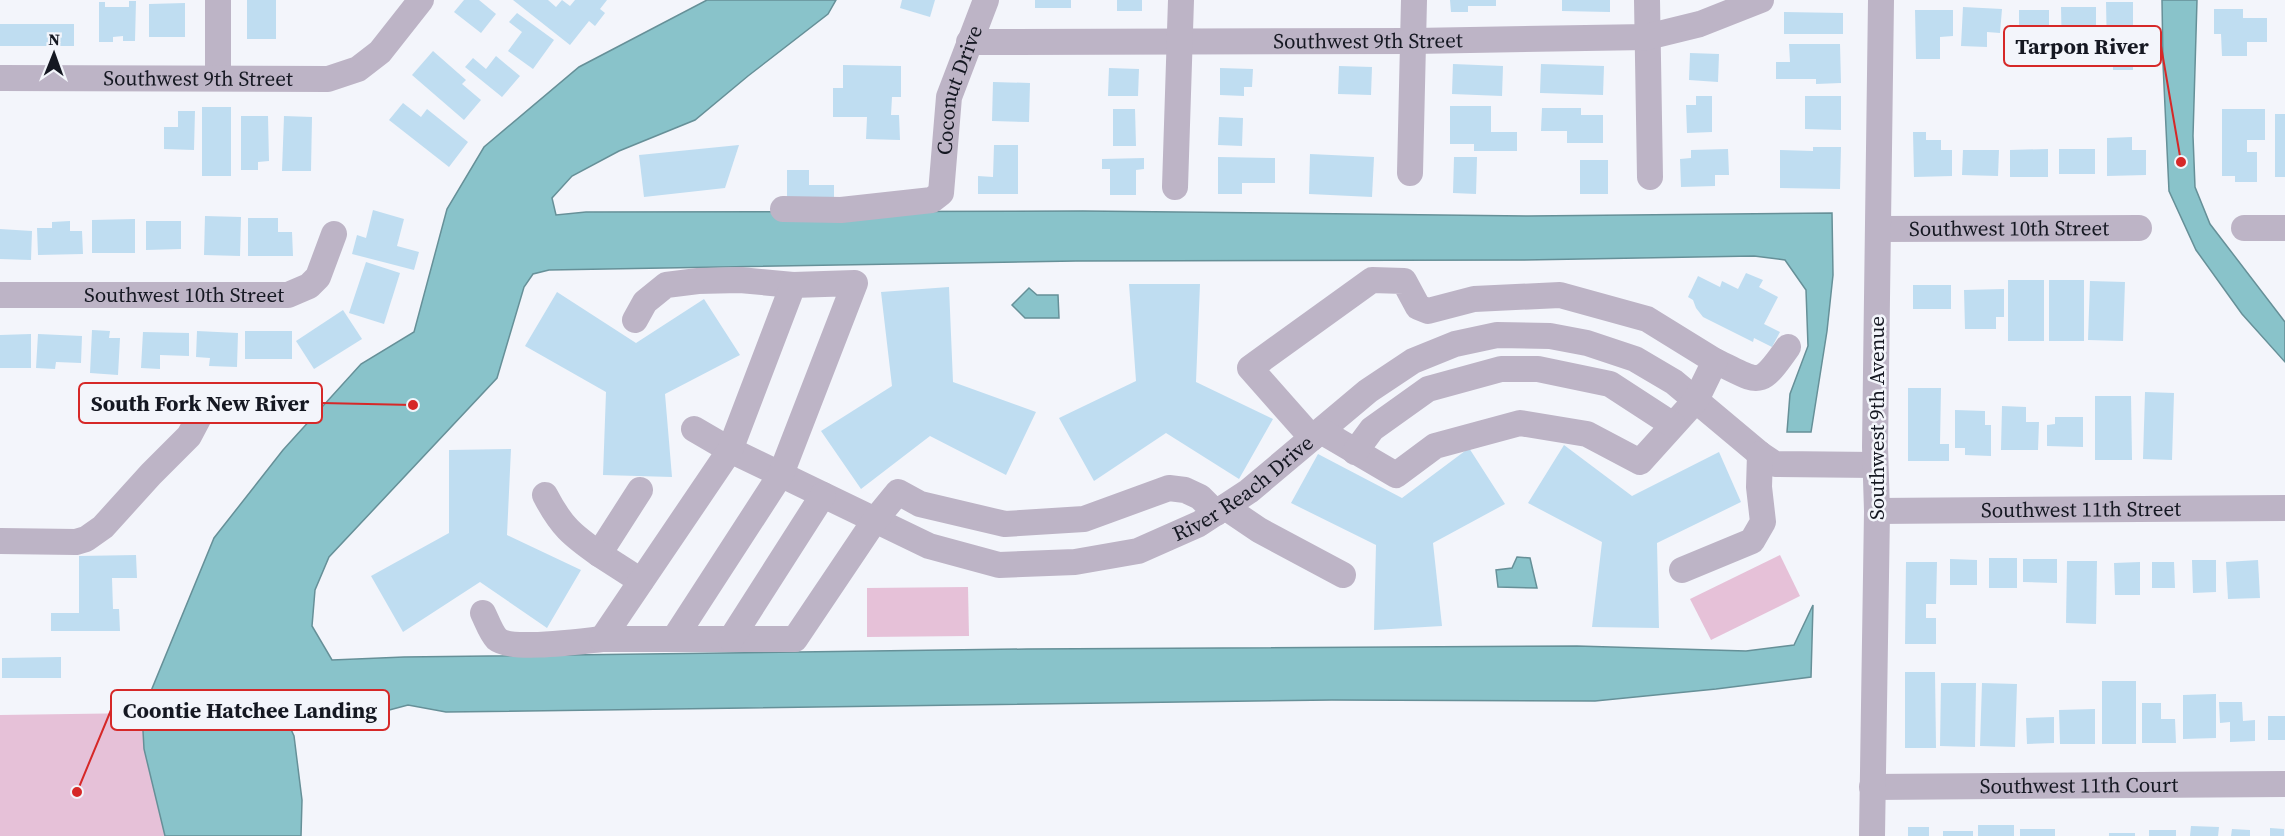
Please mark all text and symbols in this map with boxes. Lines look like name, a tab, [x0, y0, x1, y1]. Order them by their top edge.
street label: Coconut Drive	[929, 21, 989, 156]
north arrow	[24, 24, 84, 84]
street label: Southwest 9th Street	[1273, 25, 1463, 55]
callout: Tarpon River	[2004, 26, 2161, 66]
text: N	[48, 28, 61, 50]
text: Tarpon River	[2015, 31, 2149, 61]
street label: Southwest 9th Street	[103, 63, 293, 93]
street label: Southwest 10th Street	[1909, 213, 2109, 243]
street label: Southwest 10th Street	[84, 280, 284, 309]
street label: Southwest 9th Avenue	[1862, 316, 1891, 520]
callout: South Fork New River	[79, 383, 322, 423]
text: South Fork New River	[91, 388, 310, 418]
street label: River Reach Drive	[1168, 428, 1319, 548]
street label: Southwest 11th Street	[1981, 494, 2181, 524]
callout: Coontie Hatchee Landing	[111, 690, 389, 730]
text: Coontie Hatchee Landing	[123, 695, 377, 725]
street label: Southwest 11th Court	[1980, 770, 2179, 800]

